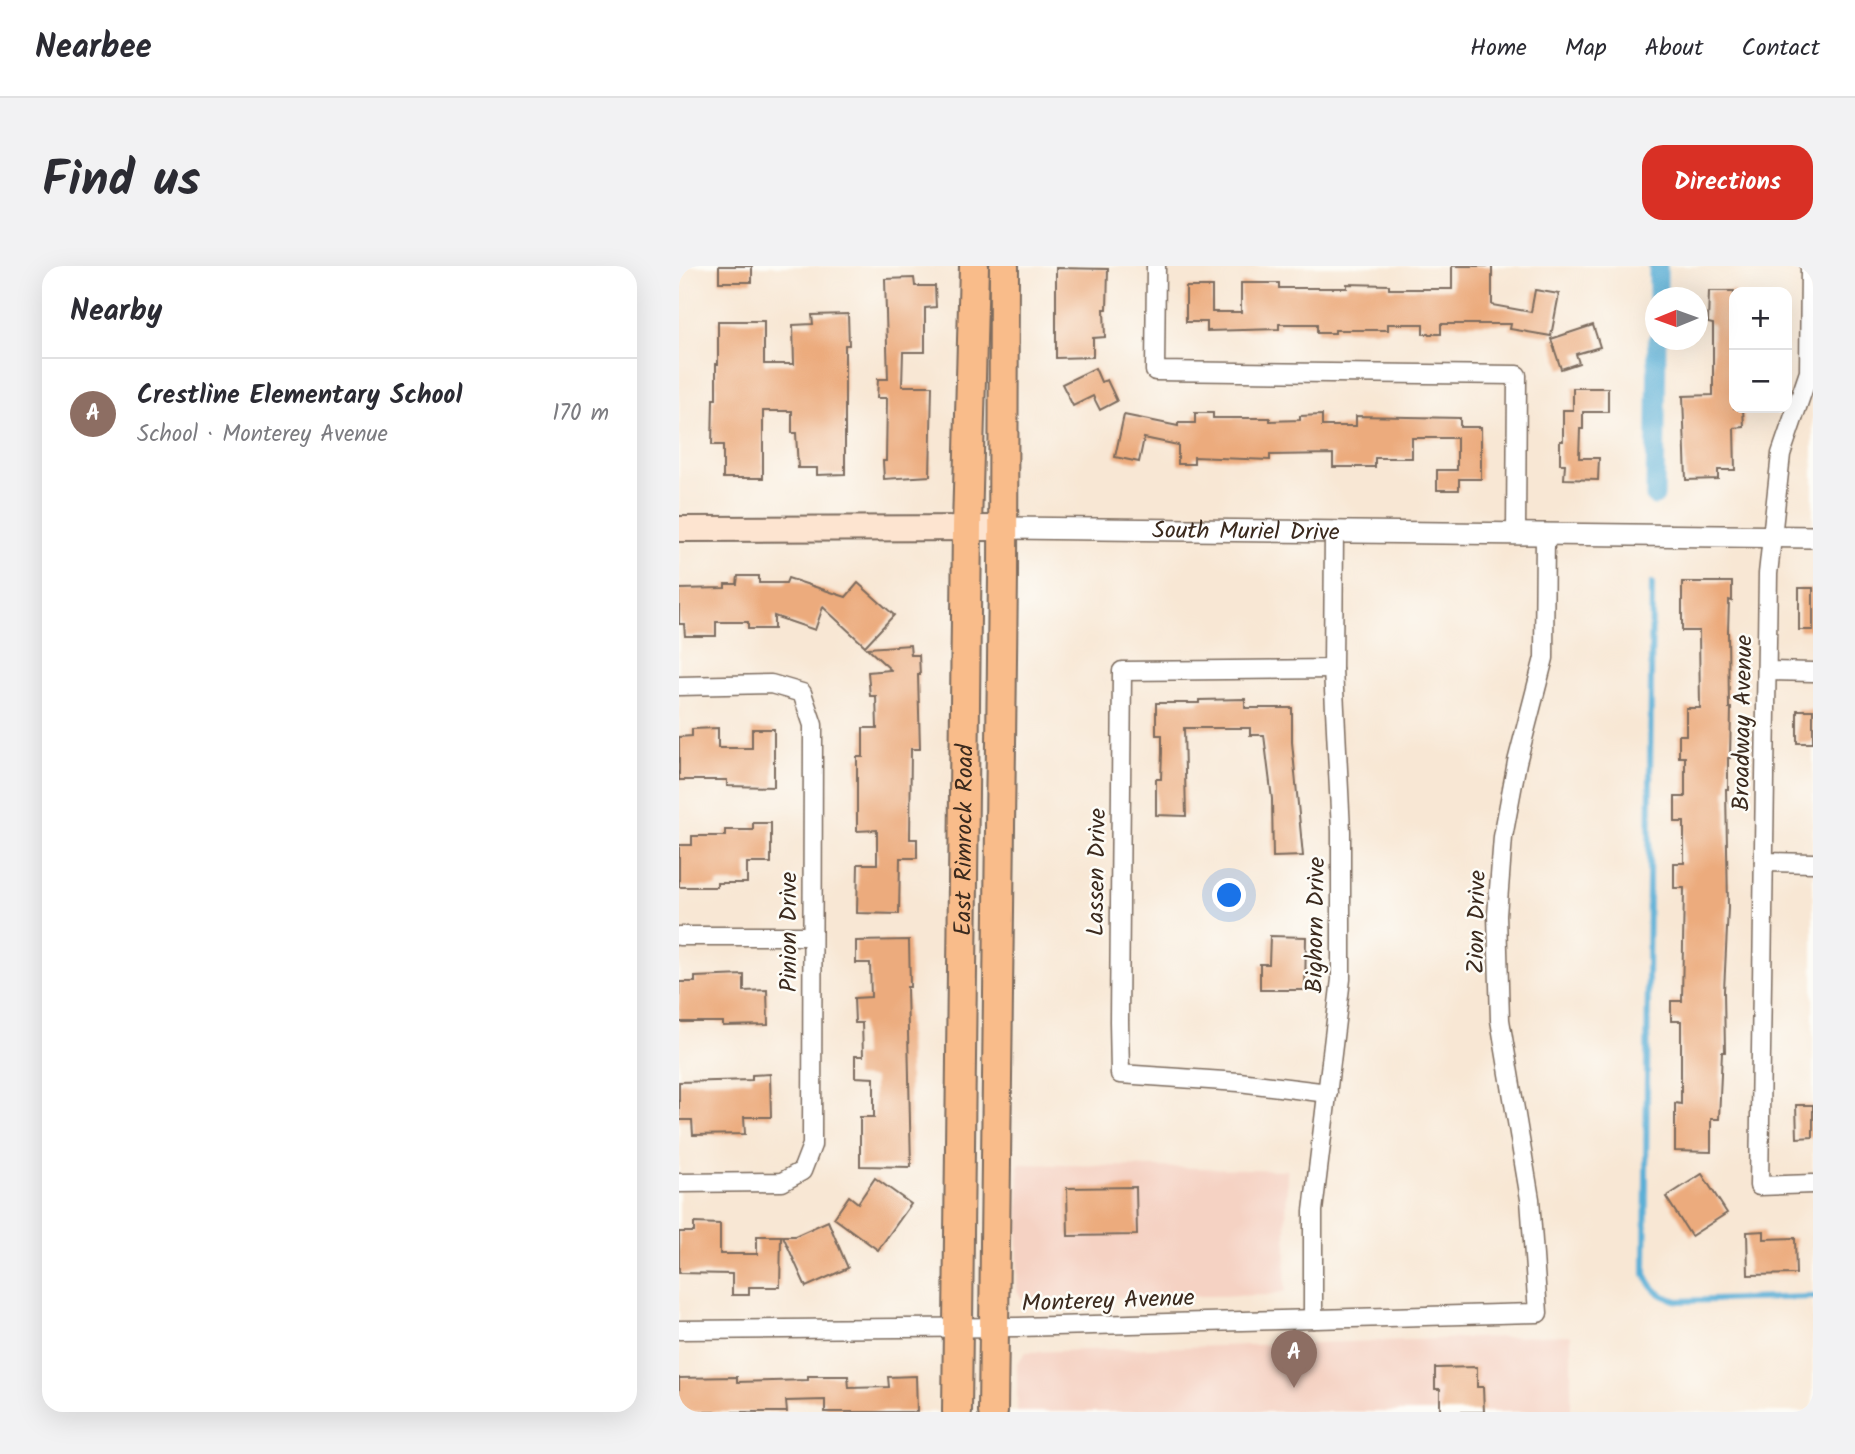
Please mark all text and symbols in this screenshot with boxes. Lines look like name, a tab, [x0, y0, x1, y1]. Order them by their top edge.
text: Nearbee	[35, 22, 152, 75]
text: Home	[1470, 29, 1527, 68]
text: Map	[1565, 29, 1607, 68]
text: About	[1645, 29, 1703, 68]
text: Contact	[1741, 29, 1820, 68]
text: Find us	[42, 143, 200, 221]
button: Directions	[1642, 145, 1813, 220]
north arrow	[1645, 287, 1708, 350]
map controls	[1729, 287, 1792, 413]
button: +	[1729, 287, 1792, 350]
text: Nearby	[70, 288, 162, 336]
button: −	[1729, 350, 1792, 413]
text: Crestline Elementary School	[137, 375, 462, 417]
text: A	[86, 396, 100, 432]
text: 170 m	[552, 396, 609, 432]
text: School · Monterey Avenue	[137, 417, 388, 453]
street label: South Muriel Drive	[1152, 512, 1340, 553]
street label: Broadway Avenue	[1722, 634, 1765, 811]
street label: East Rimrock Road	[944, 743, 986, 936]
street label: Lassen Drive	[1077, 807, 1118, 936]
street label: Bighorn Drive	[1296, 856, 1337, 994]
street label: Zion Drive	[1457, 870, 1498, 974]
street label: Pinion Drive	[770, 872, 809, 992]
your location	[1212, 878, 1246, 912]
street label: Monterey Avenue	[1021, 1279, 1195, 1324]
pin: A	[1271, 1330, 1317, 1388]

